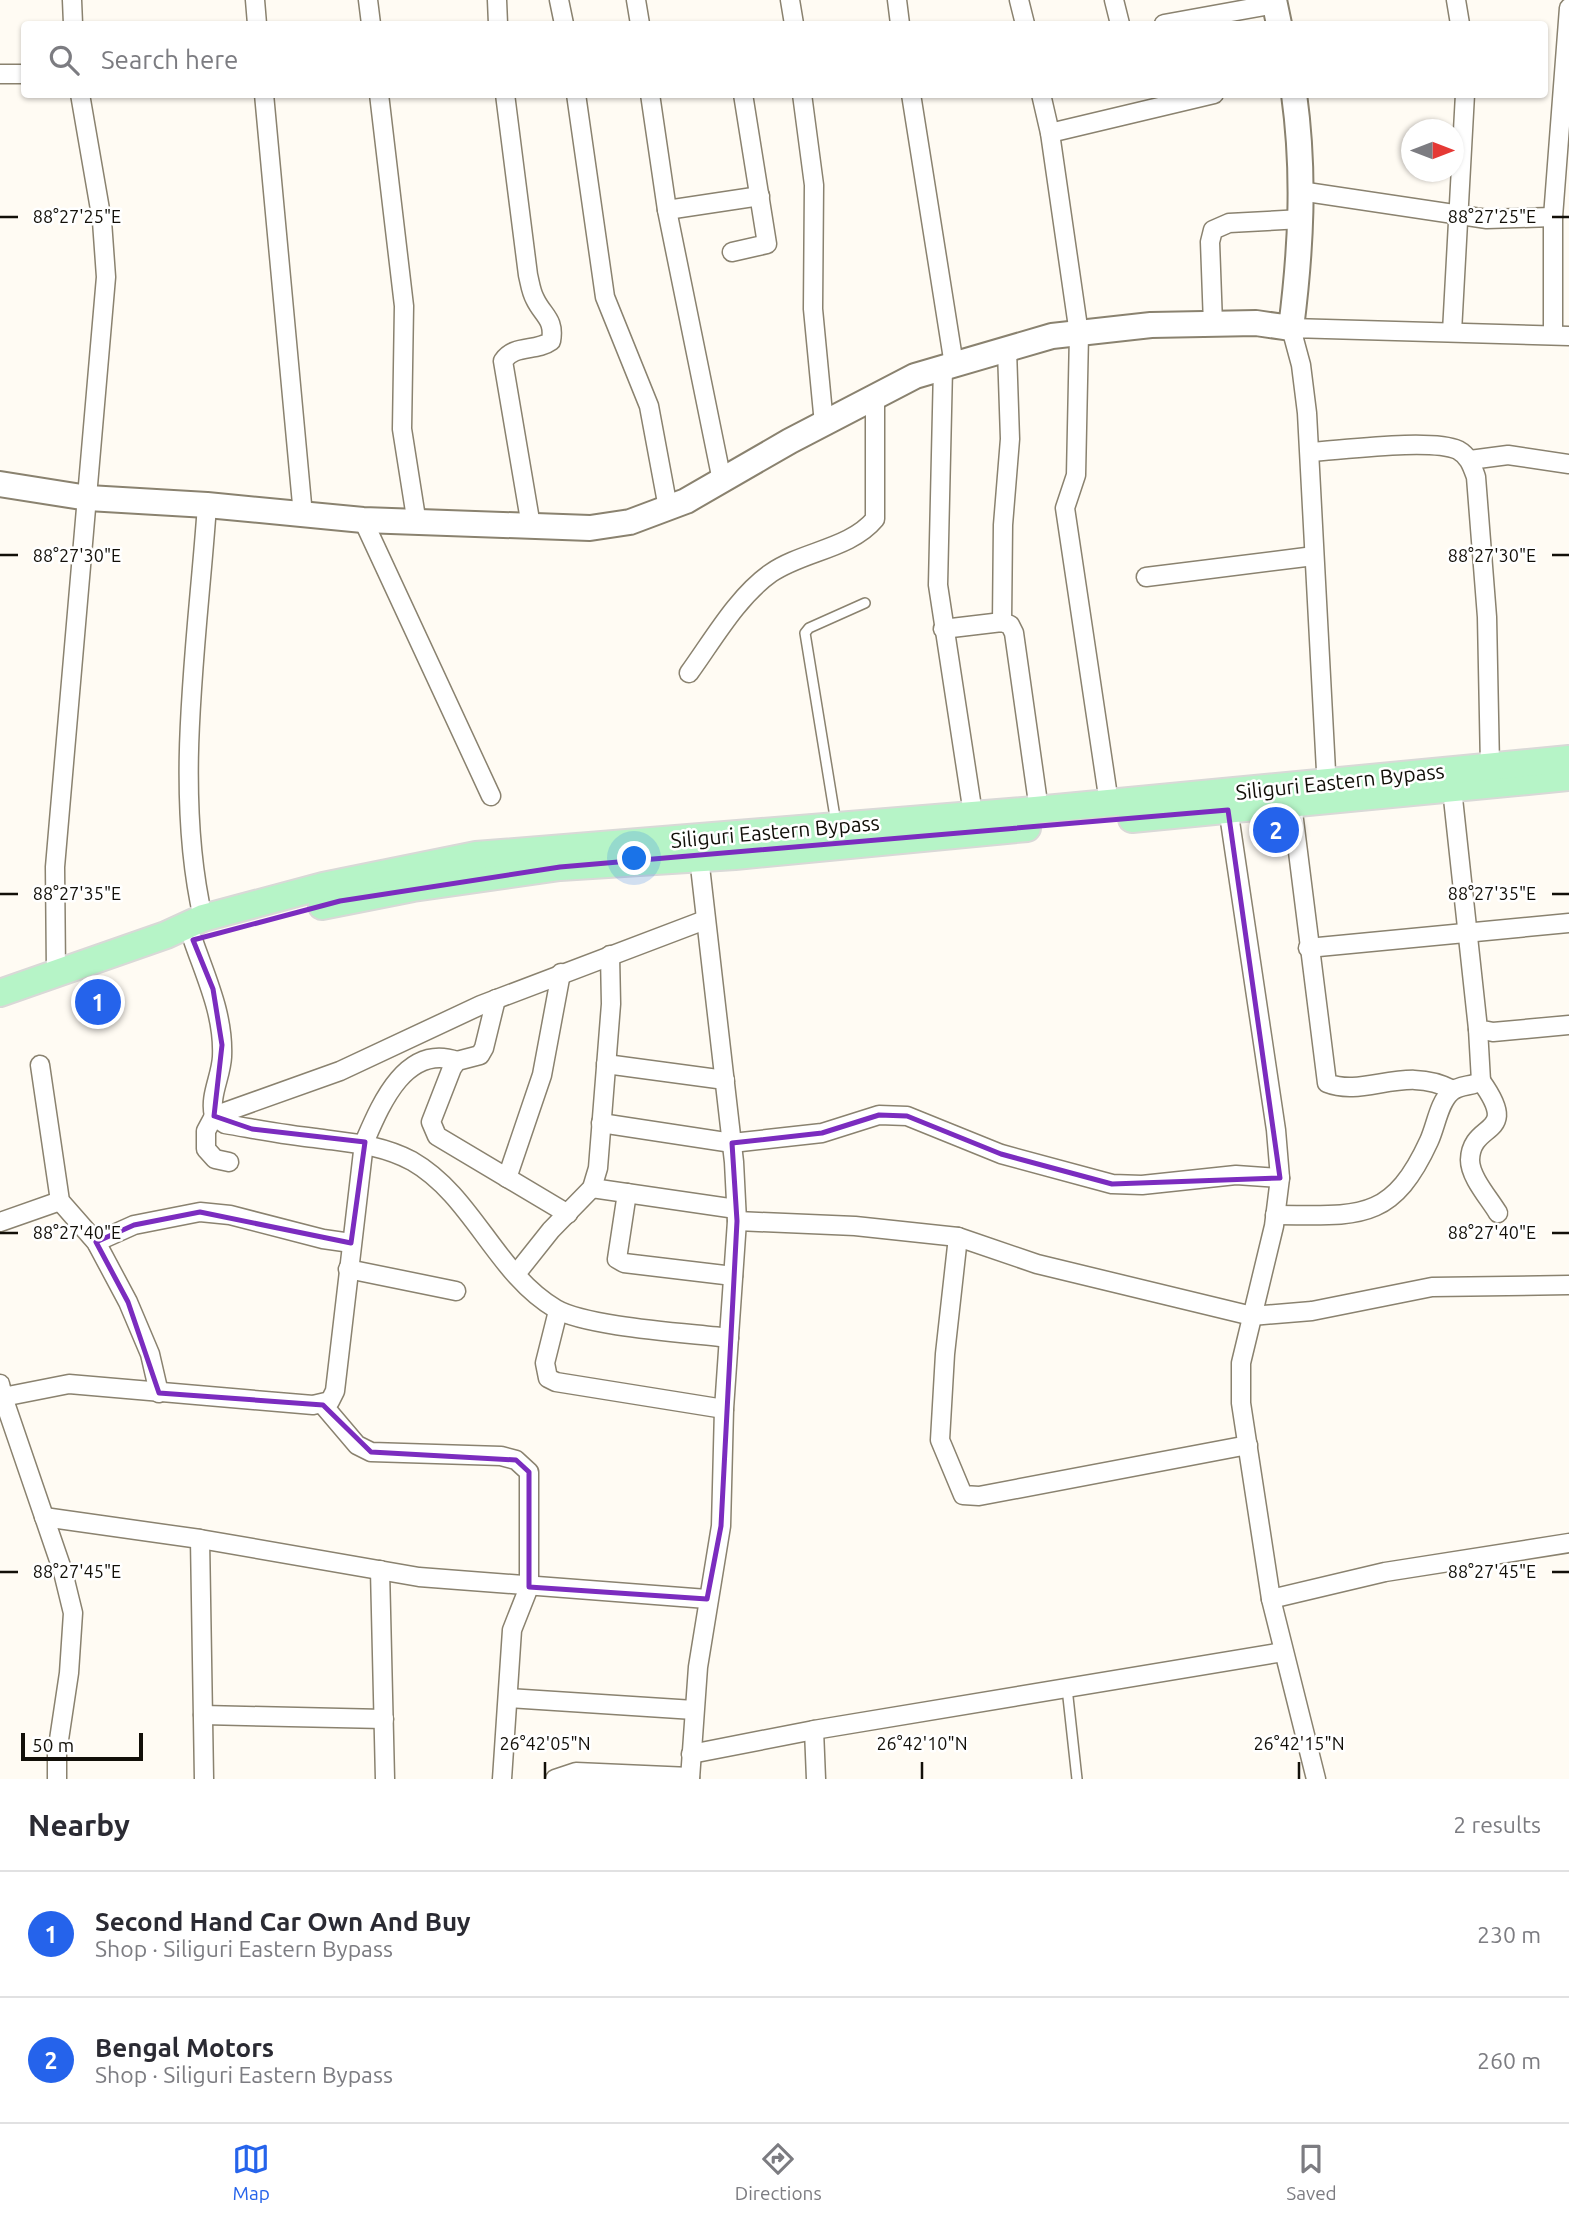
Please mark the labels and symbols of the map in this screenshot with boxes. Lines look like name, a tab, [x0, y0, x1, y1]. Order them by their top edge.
north arrow	[1401, 119, 1464, 182]
text: 88°27'25"E	[33, 206, 121, 226]
text: 88°27'25"E	[1448, 206, 1536, 226]
text: 88°27'30"E	[33, 545, 121, 565]
text: 88°27'30"E	[1448, 545, 1536, 565]
street label: Siliguri Eastern Bypass	[1235, 758, 1445, 804]
pin: 2	[1253, 804, 1299, 856]
street label: Siliguri Eastern Bypass	[670, 810, 880, 852]
your location	[617, 841, 651, 875]
text: 88°27'35"E	[33, 883, 121, 903]
text: 88°27'35"E	[1448, 883, 1536, 903]
pin: 1	[75, 976, 121, 1028]
text: 88°27'40"E	[33, 1222, 121, 1242]
text: 88°27'40"E	[1448, 1222, 1536, 1242]
text: 88°27'45"E	[33, 1561, 121, 1581]
text: 88°27'45"E	[1448, 1561, 1536, 1581]
scale bar	[21, 1730, 144, 1762]
text: 26°42'05"N	[499, 1733, 591, 1753]
text: 26°42'10"N	[876, 1733, 968, 1753]
text: 26°42'15"N	[1253, 1733, 1345, 1753]

